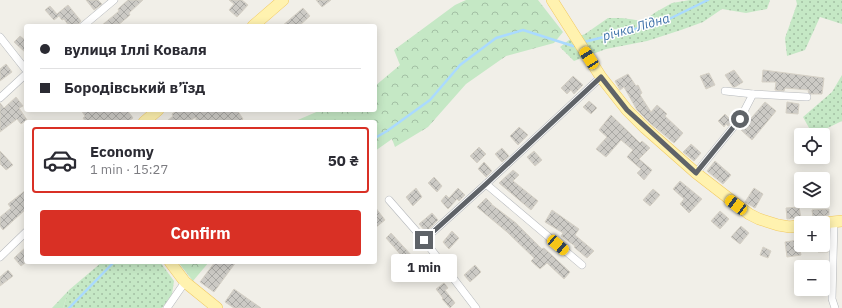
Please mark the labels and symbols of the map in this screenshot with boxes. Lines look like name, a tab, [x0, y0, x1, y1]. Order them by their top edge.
water label: річка Лідна	[600, 9, 672, 45]
car	[577, 45, 601, 71]
route start	[731, 110, 749, 128]
car	[723, 193, 749, 217]
route end	[415, 231, 433, 249]
car	[545, 233, 571, 257]
callout: 1 min	[391, 254, 457, 282]

